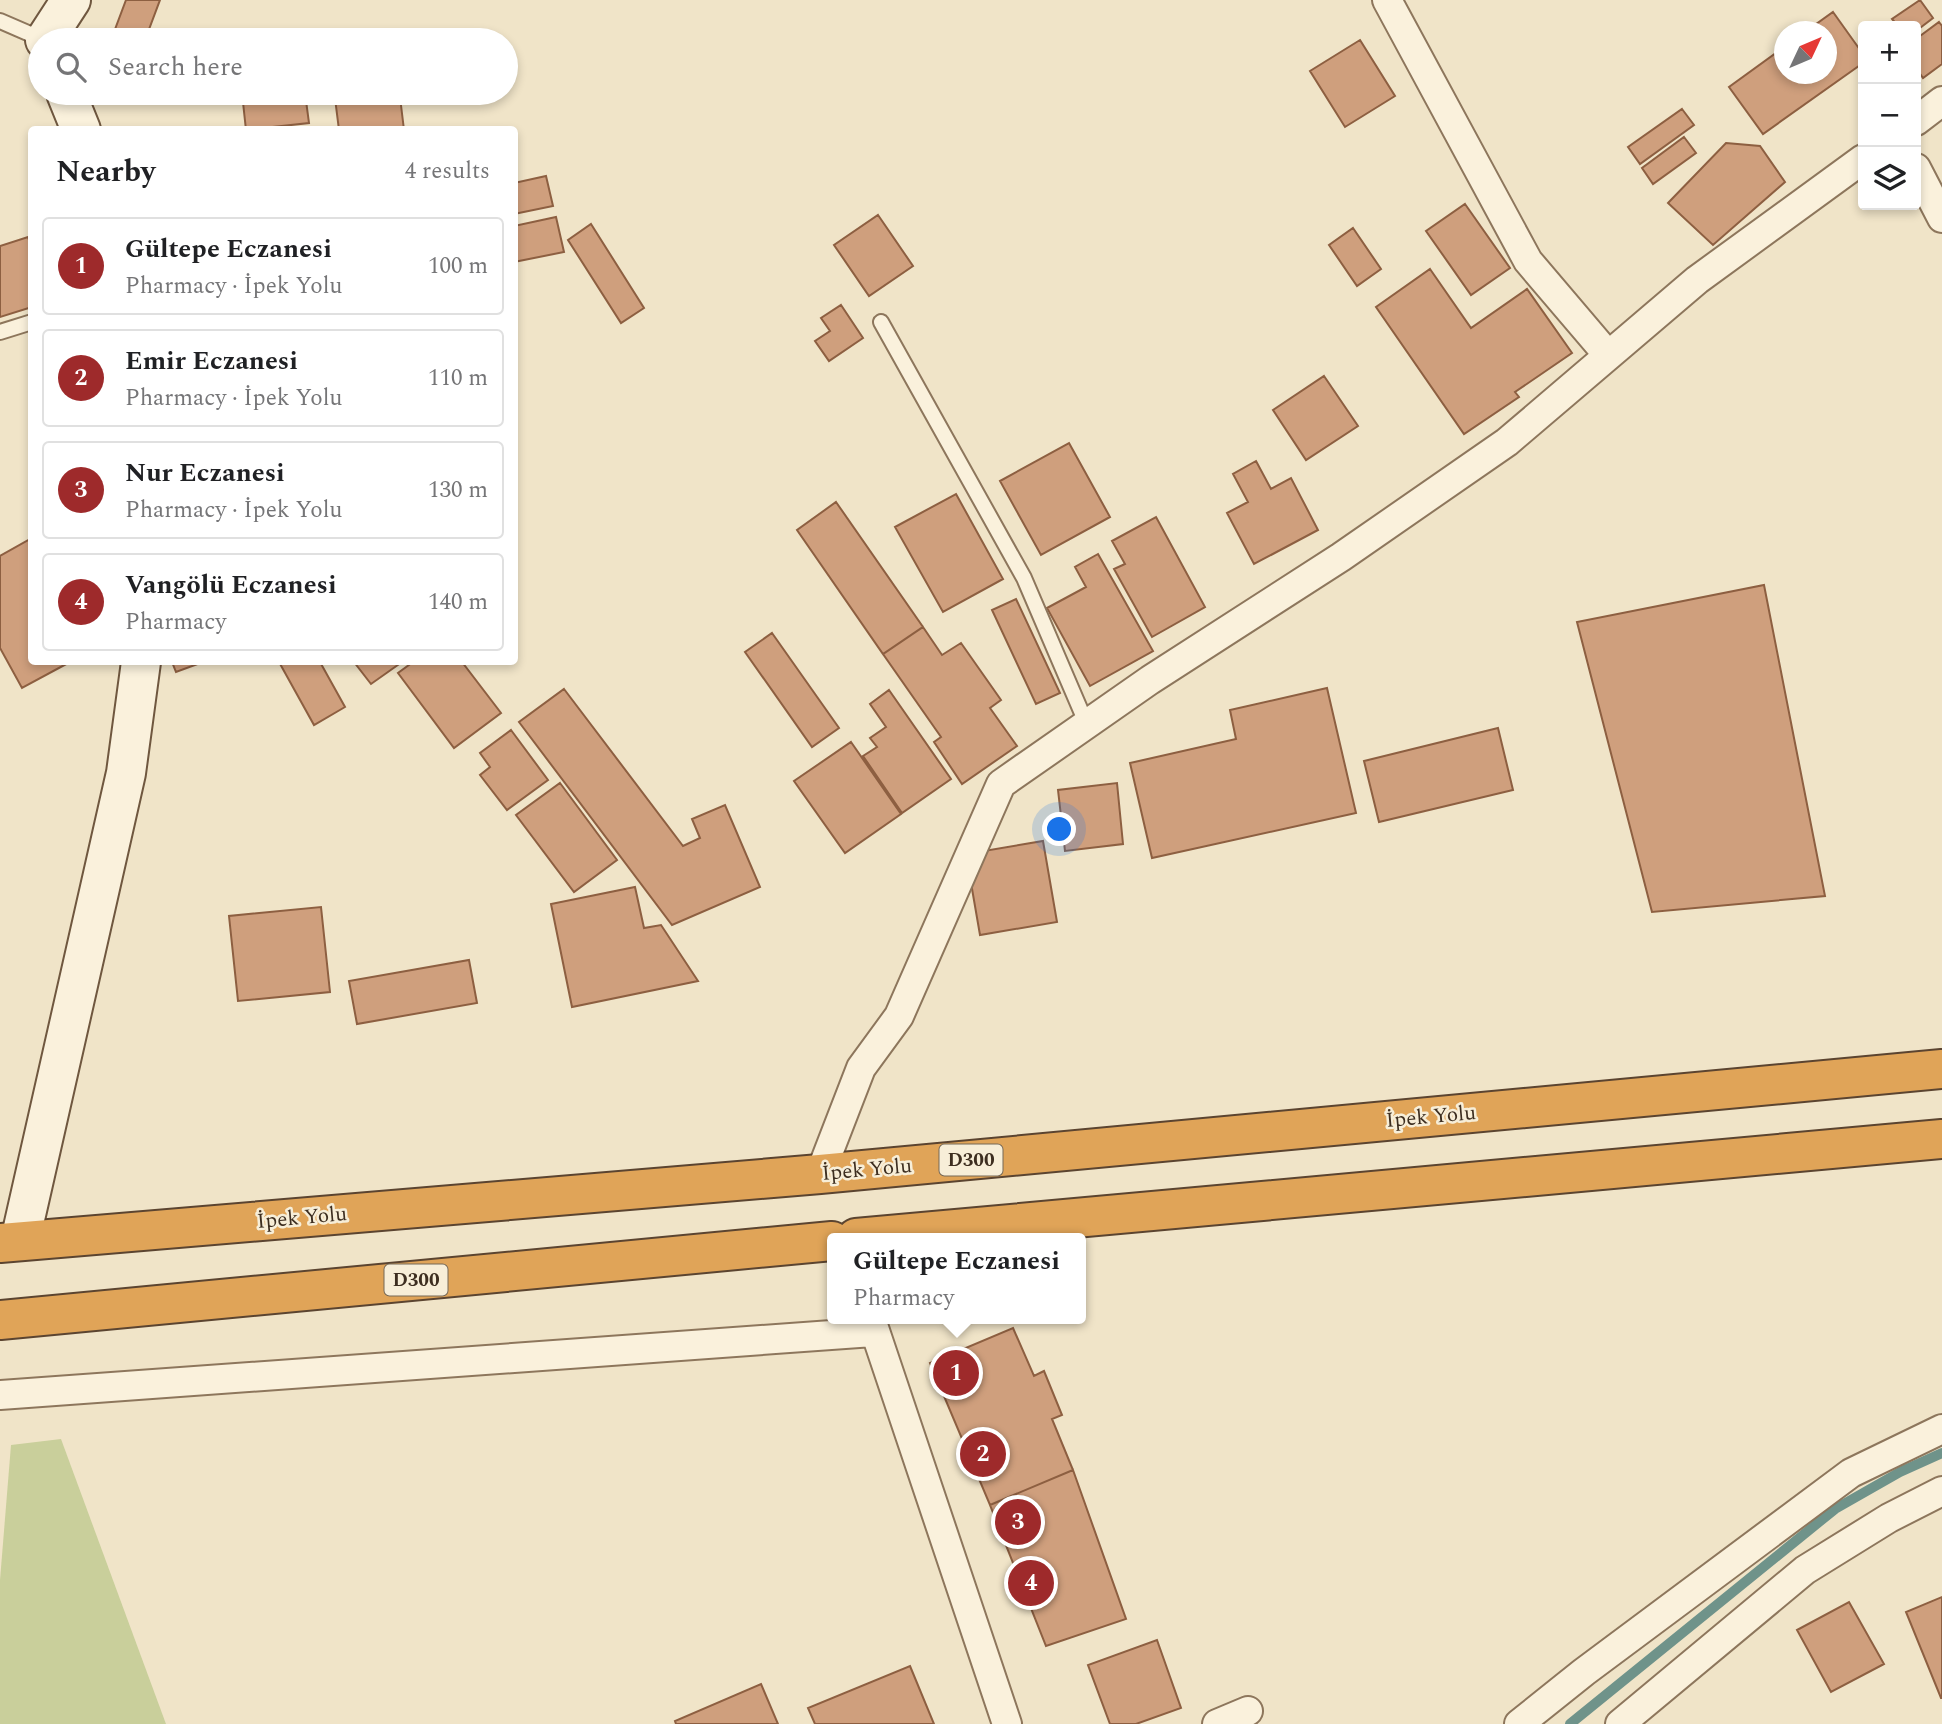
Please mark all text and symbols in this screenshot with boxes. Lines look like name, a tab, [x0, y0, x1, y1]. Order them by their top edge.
north arrow	[1774, 21, 1837, 84]
map controls	[1858, 21, 1921, 210]
button: +	[1858, 21, 1921, 84]
search box	[28, 28, 518, 105]
text: Search here	[108, 47, 243, 87]
icon: search	[52, 48, 90, 86]
button: −	[1858, 84, 1921, 147]
button: layers	[1858, 147, 1921, 210]
text: Nearby	[56, 149, 155, 195]
text: 4 results	[405, 154, 490, 189]
text: Gültepe Eczanesi	[125, 229, 332, 269]
text: 1	[75, 249, 87, 284]
text: 100 m	[428, 249, 488, 284]
text: Pharmacy · İpek Yolu	[125, 269, 342, 304]
text: Emir Eczanesi	[125, 341, 298, 381]
text: 2	[75, 361, 87, 396]
text: 110 m	[428, 361, 488, 396]
text: Pharmacy · İpek Yolu	[125, 381, 342, 416]
text: Nur Eczanesi	[125, 453, 285, 493]
text: 3	[75, 473, 87, 508]
text: 130 m	[428, 473, 488, 508]
text: Pharmacy · İpek Yolu	[125, 493, 342, 528]
text: Vangölü Eczanesi	[125, 565, 337, 605]
text: 4	[75, 585, 87, 620]
text: 140 m	[428, 585, 488, 620]
text: Pharmacy	[125, 605, 226, 640]
your location	[1042, 812, 1076, 846]
street label: İpek Yolu	[1385, 1097, 1478, 1137]
road number: D300	[940, 1144, 1002, 1176]
street label: İpek Yolu	[821, 1150, 914, 1190]
street label: İpek Yolu	[256, 1198, 349, 1238]
popup	[827, 1233, 1086, 1324]
text: Gültepe Eczanesi	[853, 1241, 1060, 1281]
road number: D300	[384, 1264, 448, 1296]
text: Pharmacy	[853, 1281, 954, 1316]
pin: 1	[933, 1347, 979, 1399]
pin: 2	[960, 1428, 1006, 1480]
pin: 3	[995, 1496, 1041, 1548]
pin: 4	[1008, 1557, 1054, 1609]

